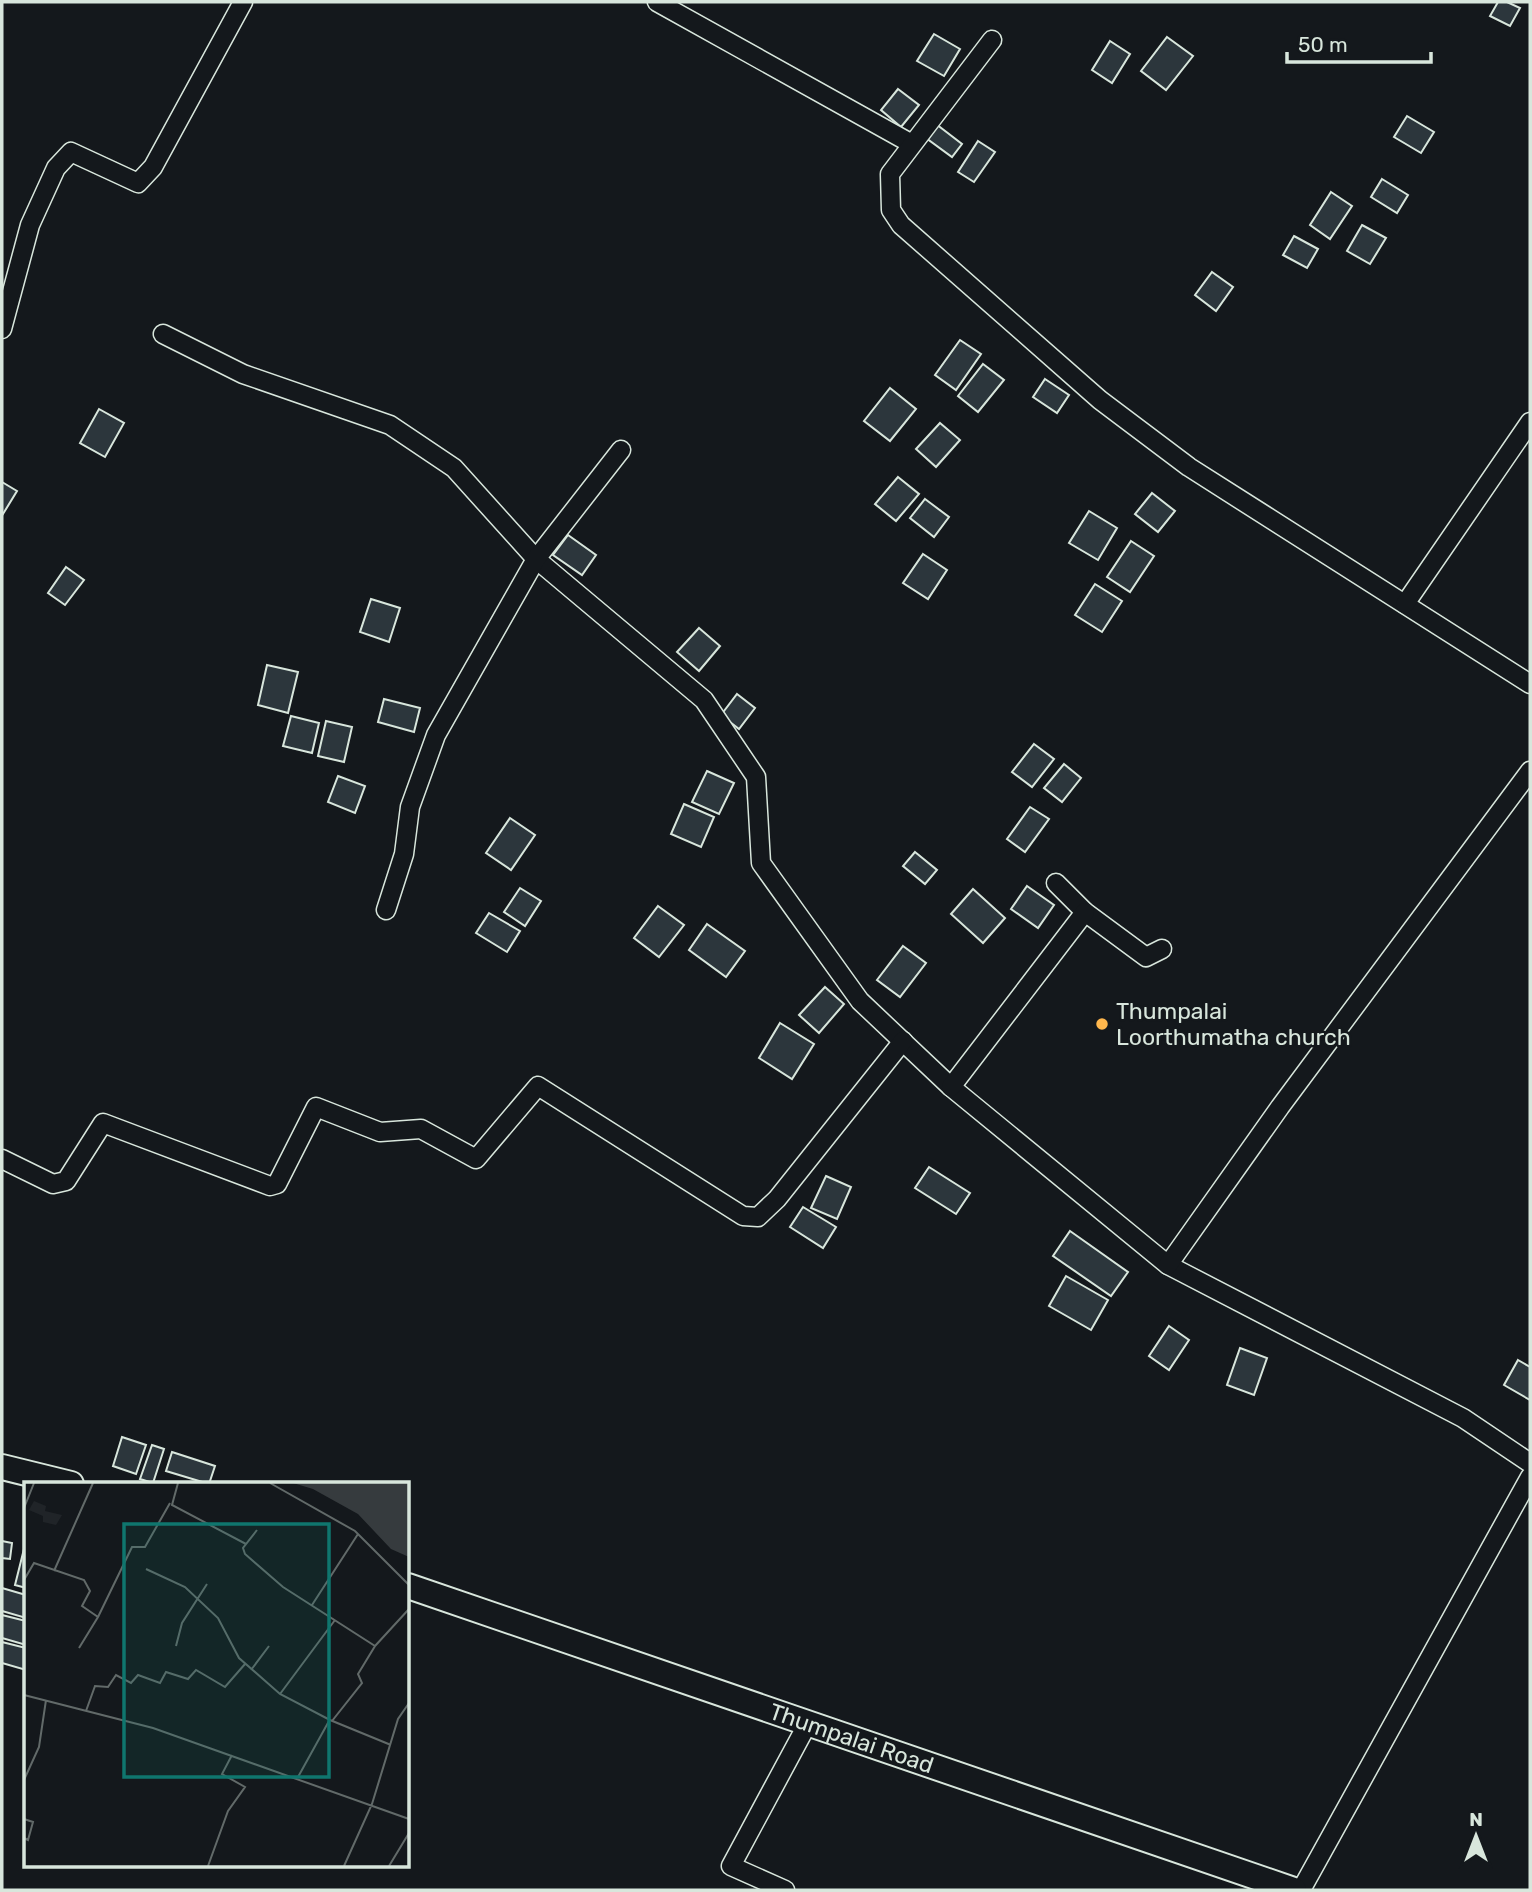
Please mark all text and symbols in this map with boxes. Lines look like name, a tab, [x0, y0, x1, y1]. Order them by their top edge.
scale bar	[1287, 21, 1430, 65]
text: 50 m	[1298, 32, 1348, 57]
place label: Thumpalai Loorthumatha church	[1116, 997, 1351, 1051]
marker: Thumpalai Loorthumatha church	[1094, 1016, 1110, 1032]
inset map	[24, 1482, 410, 1868]
street label: Thumpalai Road	[766, 1697, 937, 1779]
north arrow	[1441, 1801, 1511, 1871]
text: N	[1469, 1808, 1483, 1831]

